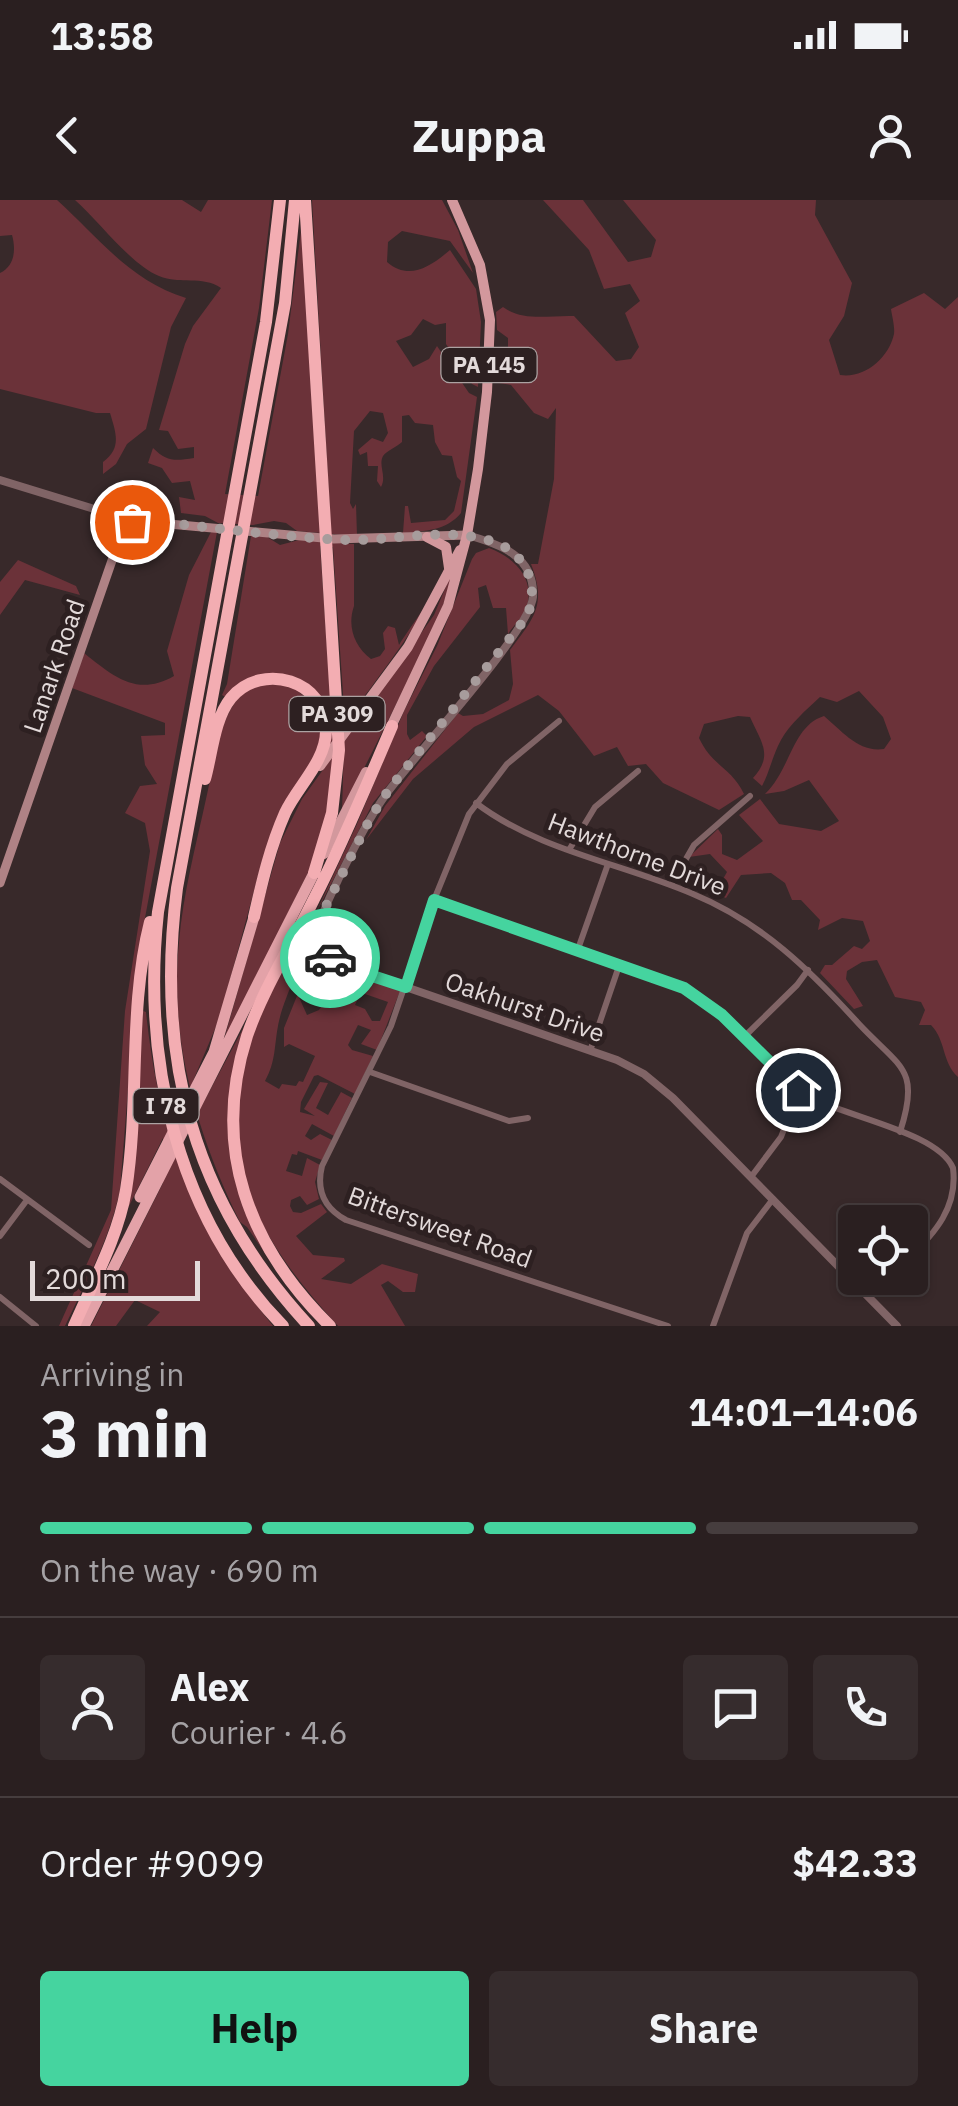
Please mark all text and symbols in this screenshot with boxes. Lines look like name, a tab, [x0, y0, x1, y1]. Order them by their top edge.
text: 13:58	[50, 11, 154, 60]
text: Zuppa	[412, 106, 546, 164]
icon: back	[40, 108, 95, 163]
icon: person	[863, 108, 918, 163]
road number: PA 145	[442, 348, 536, 382]
pin	[90, 480, 175, 565]
icon: bag	[105, 495, 160, 550]
street label: Lanark Road	[15, 595, 92, 737]
road number: PA 309	[290, 697, 384, 731]
street label: Hawthorne Drive	[543, 804, 731, 903]
courier	[280, 908, 380, 1008]
icon: car	[303, 931, 358, 986]
street label: Oakhurst Drive	[441, 964, 609, 1049]
pin	[756, 1048, 841, 1133]
icon: home	[771, 1063, 826, 1118]
road number: I 78	[134, 1089, 198, 1123]
street label: Bittersweet Road	[344, 1178, 537, 1275]
map controls	[838, 1205, 928, 1295]
button: locate	[838, 1205, 928, 1295]
scale bar	[30, 1256, 200, 1300]
text: 200 m	[45, 1260, 126, 1297]
text: Arriving in	[40, 1353, 185, 1395]
text: 14:01–14:06	[688, 1387, 918, 1436]
text: 3 min	[40, 1390, 210, 1475]
text: On the way · 690 m	[40, 1549, 319, 1591]
button: person	[40, 1655, 145, 1760]
button: chat	[683, 1655, 788, 1760]
button: phone	[813, 1655, 918, 1760]
text: Alex	[170, 1662, 250, 1711]
text: Courier · 4.6	[170, 1711, 348, 1753]
text: Order #9099	[40, 1838, 265, 1887]
text: $42.33	[792, 1838, 918, 1887]
button: Help	[40, 1971, 469, 2086]
button: Share	[489, 1971, 918, 2086]

